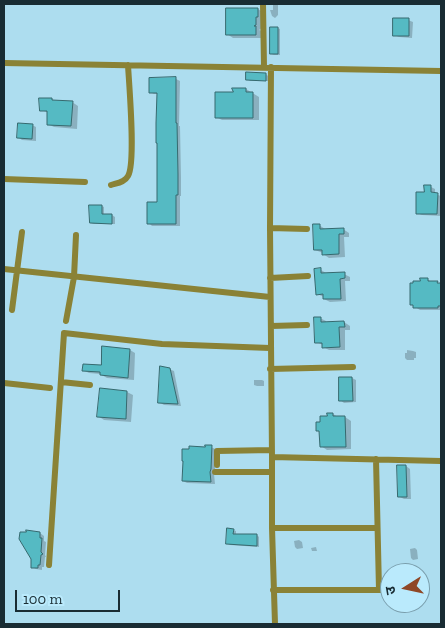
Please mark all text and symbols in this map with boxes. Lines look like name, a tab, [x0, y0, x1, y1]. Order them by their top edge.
north arrow	[380, 563, 430, 613]
scale bar	[18, 580, 122, 612]
text: उ	[382, 585, 400, 596]
text: 100 m	[23, 590, 62, 608]

